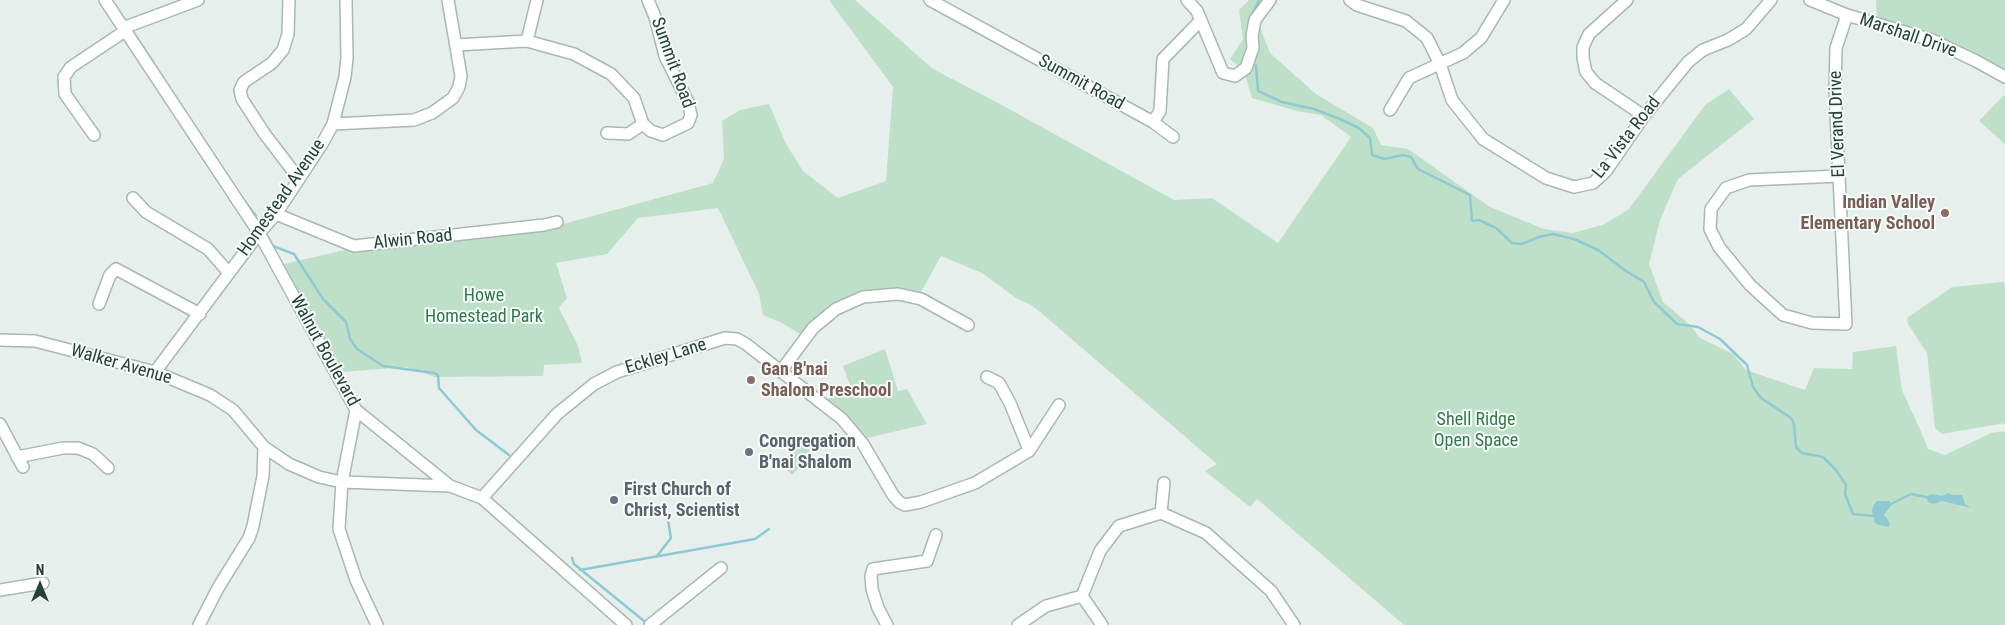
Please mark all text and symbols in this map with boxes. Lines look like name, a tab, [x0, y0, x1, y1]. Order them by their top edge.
street label: Marshall Drive	[1856, 9, 1960, 63]
street label: Summit Road	[646, 15, 698, 111]
street label: Summit Road	[1034, 51, 1128, 115]
street label: El Verand Drive	[1825, 70, 1851, 178]
street label: La Vista Road	[1588, 93, 1666, 183]
street label: Homestead Avenue	[234, 135, 330, 261]
place label: Indian Valley Elementary School	[1801, 192, 1935, 234]
marker: Indian Valley Elementary School	[1939, 207, 1951, 219]
street label: Alwin Road	[372, 225, 454, 255]
park label: Howe Homestead Park	[425, 285, 543, 328]
street label: Walnut Boulevard	[285, 292, 363, 410]
street label: Eckley Lane	[623, 334, 709, 380]
street label: Walker Avenue	[68, 340, 174, 390]
place label: Gan B'nai Shalom Preschool	[761, 359, 891, 402]
marker: Gan B'nai Shalom Preschool	[745, 374, 757, 386]
park label: Shell Ridge Open Space	[1434, 409, 1518, 452]
place label: Congregation B'nai Shalom	[759, 431, 856, 474]
marker: Congregation B'nai Shalom	[743, 446, 755, 458]
place label: First Church of Christ, Scientist	[624, 479, 740, 522]
marker: First Church of Christ, Scientist	[608, 494, 620, 506]
north arrow	[15, 560, 65, 610]
text: N	[36, 562, 44, 578]

